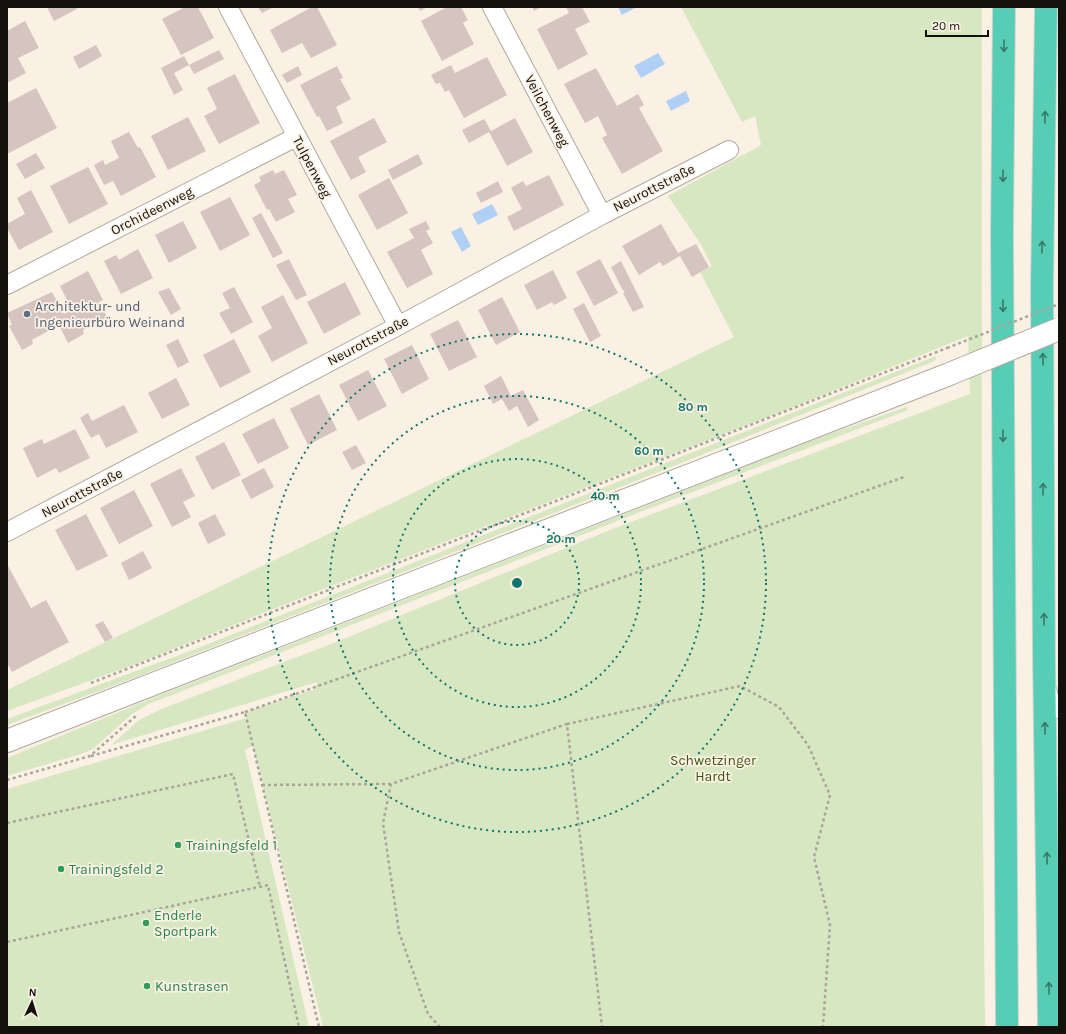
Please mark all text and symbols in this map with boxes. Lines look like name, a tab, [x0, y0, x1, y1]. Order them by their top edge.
scale bar	[926, 12, 988, 38]
text: 20 m	[932, 19, 960, 33]
one-way arrow	[1000, 39, 1008, 52]
street label: Veilchenweg	[521, 72, 573, 150]
one-way arrow	[1041, 111, 1048, 124]
street label: Tulpenweg	[289, 133, 335, 201]
street label: Neurottstraße	[610, 160, 698, 216]
one-way arrow	[999, 169, 1007, 182]
street label: Orchideenweg	[108, 183, 196, 239]
one-way arrow	[1039, 241, 1046, 254]
place label: Architektur- und Ingenieurbüro Weinand	[35, 298, 185, 331]
one-way arrow	[999, 299, 1007, 312]
marker: Architektur- und Ingenieurbüro Weinand	[22, 309, 32, 319]
street label: Neurottstraße	[324, 312, 412, 370]
one-way arrow	[1039, 353, 1046, 366]
text: 80 m	[678, 400, 708, 414]
one-way arrow	[999, 429, 1007, 442]
text: 60 m	[634, 444, 664, 458]
street label: Neurottstraße	[38, 464, 126, 522]
one-way arrow	[1039, 483, 1047, 496]
text: 40 m	[590, 489, 620, 503]
text: 20 m	[546, 532, 576, 546]
centre of rings	[510, 576, 524, 590]
one-way arrow	[1040, 613, 1048, 626]
one-way arrow	[1041, 722, 1049, 735]
park label: Schwetzinger Hardt	[670, 752, 757, 785]
place label: Trainingsfeld 1	[186, 837, 277, 854]
marker: Trainingsfeld 1	[173, 840, 183, 850]
one-way arrow	[1043, 852, 1051, 865]
place label: Trainingsfeld 2	[69, 861, 164, 878]
marker: Trainingsfeld 2	[56, 864, 66, 874]
place label: Enderle Sportpark	[154, 907, 218, 940]
marker: Enderle Sportpark	[141, 918, 151, 928]
place label: Kunstrasen	[155, 978, 229, 995]
marker: Kunstrasen	[142, 981, 152, 991]
north arrow	[12, 982, 52, 1022]
one-way arrow	[1045, 982, 1053, 995]
text: N	[28, 986, 37, 999]

